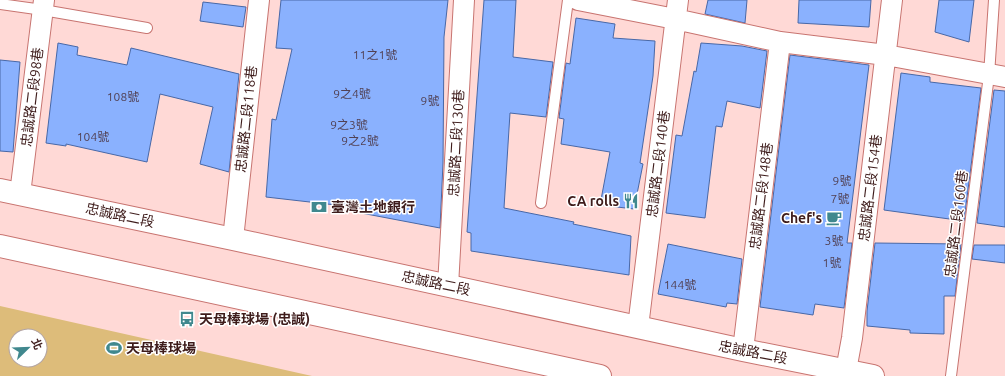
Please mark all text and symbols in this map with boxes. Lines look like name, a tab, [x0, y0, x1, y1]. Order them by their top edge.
street label: 忠誠路二段98巷	[18, 46, 46, 148]
house number: 11之1號	[353, 48, 397, 61]
street label: 忠誠路二段118巷	[232, 65, 260, 173]
house number: 9之4號	[333, 87, 371, 100]
street label: 忠誠路二段130巷	[445, 89, 467, 197]
house number: 108號	[107, 90, 139, 103]
house number: 9號	[421, 94, 439, 107]
street label: 忠誠路二段140巷	[643, 110, 673, 218]
house number: 9之3號	[330, 118, 368, 131]
house number: 104號	[77, 130, 109, 143]
house number: 9之2號	[341, 134, 379, 147]
street label: 忠誠路二段154巷	[855, 134, 885, 242]
street label: 忠誠路二段148巷	[746, 142, 776, 250]
street label: 忠誠路二段160巷	[941, 170, 971, 278]
house number: 9號	[833, 174, 851, 187]
restaurant icon: CA rolls	[622, 192, 640, 210]
house number: 7號	[831, 192, 849, 205]
place label: CA rolls	[567, 193, 619, 209]
bank icon: 臺灣土地銀行	[310, 198, 328, 216]
place label: 臺灣土地銀行	[331, 199, 415, 215]
street label: 忠誠路二段	[84, 200, 156, 230]
cafe icon: Chef's	[825, 209, 843, 227]
place label: Chef's	[781, 210, 822, 226]
house number: 3號	[825, 234, 843, 247]
house number: 1號	[823, 256, 841, 269]
street label: 忠誠路二段	[400, 268, 472, 298]
house number: 144號	[664, 278, 696, 291]
bus stop icon: 天母棒球場 (忠誠)	[178, 310, 196, 328]
place label: 天母棒球場 (忠誠)	[199, 311, 310, 327]
north arrow	[8, 328, 48, 368]
text: 北	[30, 337, 45, 351]
street label: 忠誠路二段	[717, 337, 789, 367]
sports icon: 天母棒球場	[105, 339, 123, 357]
place label: 天母棒球場	[126, 340, 196, 356]

